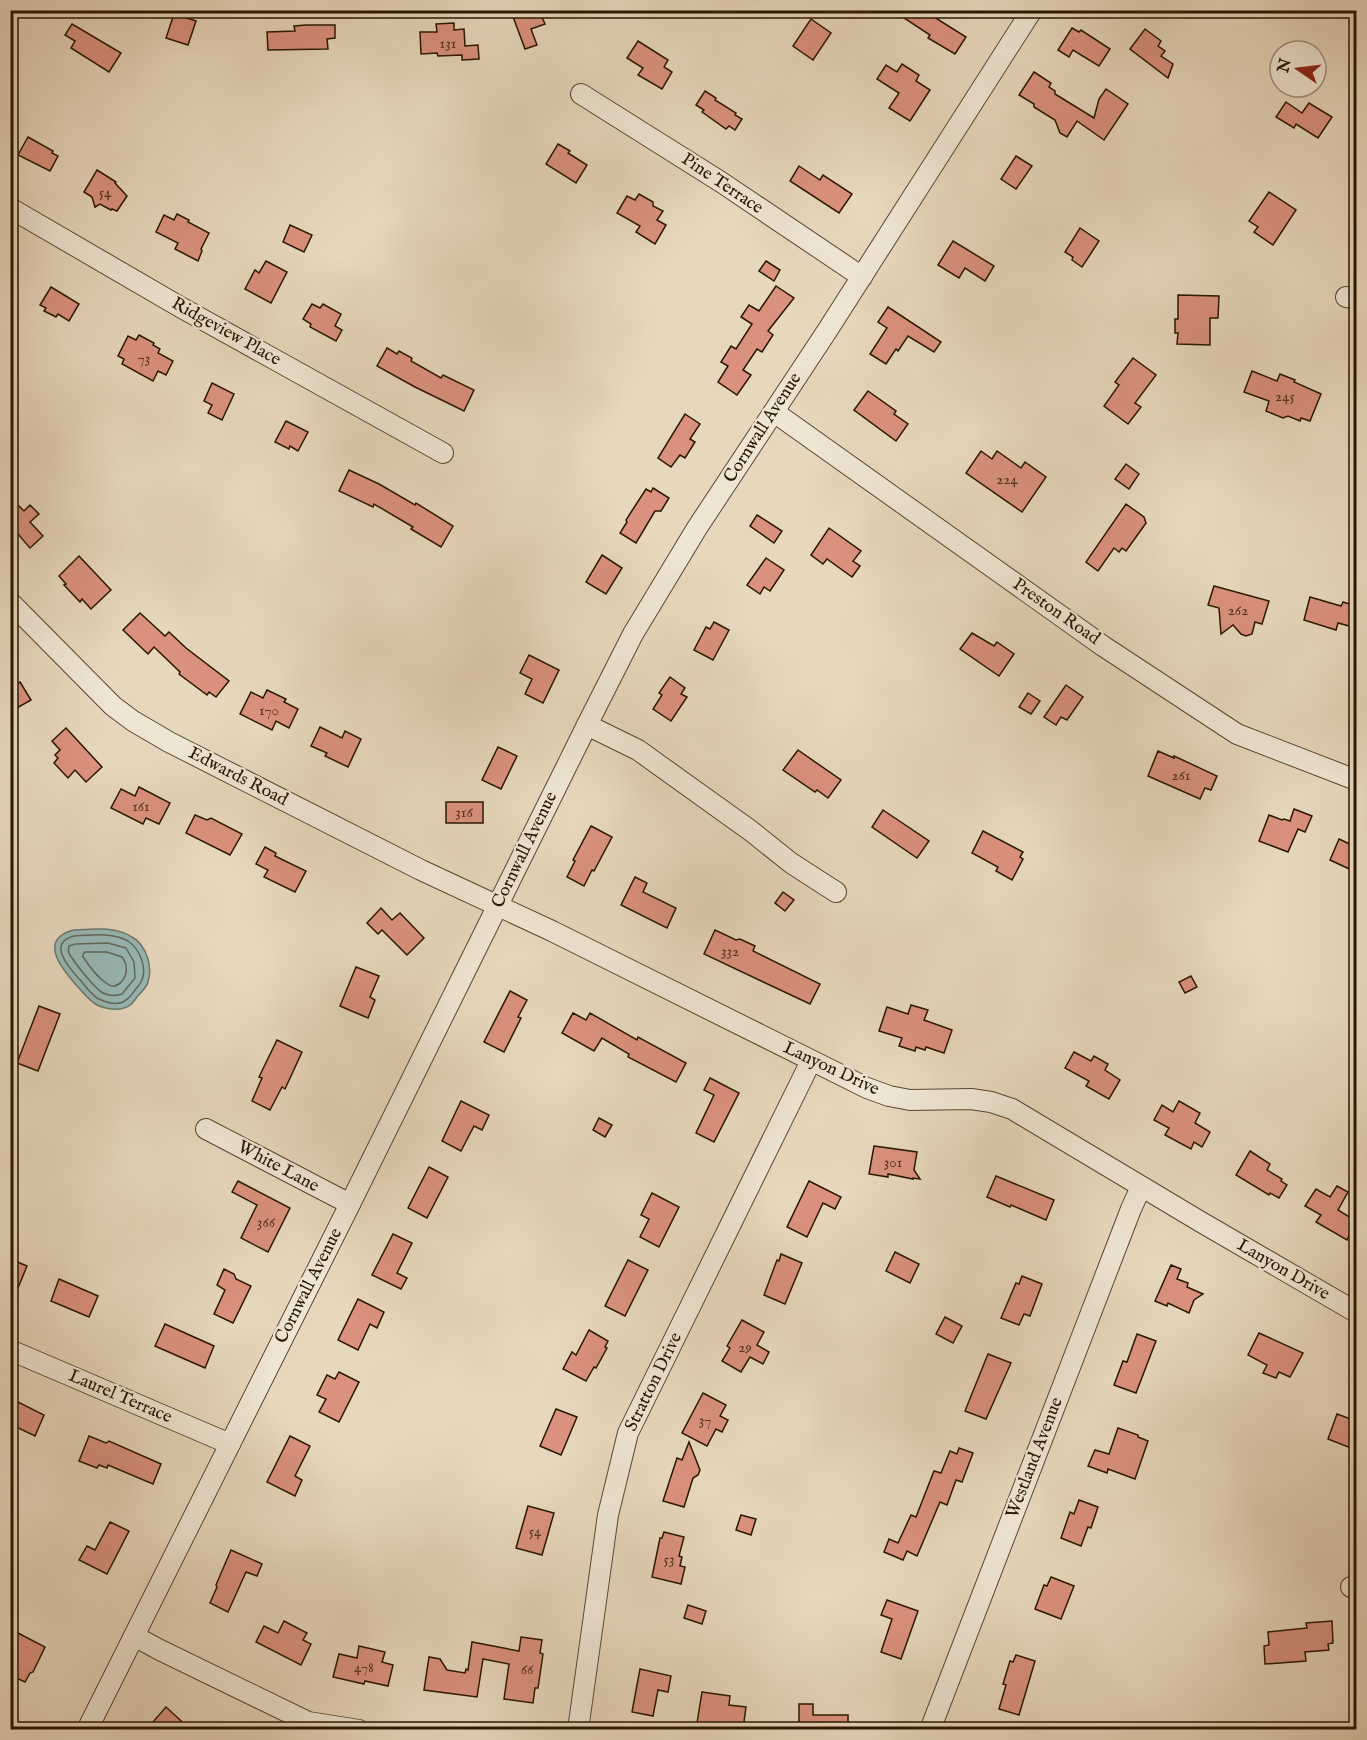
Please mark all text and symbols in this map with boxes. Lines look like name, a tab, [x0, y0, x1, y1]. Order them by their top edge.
house number: 131	[440, 34, 456, 53]
north arrow	[1268, 39, 1328, 99]
text: N	[1274, 57, 1297, 76]
street label: Pine Terrace	[677, 148, 767, 220]
house number: 54	[99, 183, 112, 202]
street label: Ridgeview Place	[167, 292, 285, 372]
house number: 73	[138, 349, 150, 368]
street label: Cornwall Avenue	[719, 369, 807, 487]
house number: 245	[1275, 387, 1295, 406]
house number: 224	[996, 470, 1018, 489]
street label: Preston Road	[1008, 573, 1105, 651]
house number: 262	[1228, 601, 1248, 620]
house number: 170	[259, 701, 279, 720]
street label: Edwards Road	[184, 742, 292, 812]
house number: 261	[1172, 766, 1190, 785]
street label: Cornwall Avenue	[487, 788, 563, 912]
house number: 161	[132, 797, 150, 816]
house number: 316	[455, 803, 473, 822]
house number: 332	[721, 942, 739, 961]
street label: Lanyon Drive	[779, 1037, 883, 1101]
street label: White Lane	[233, 1136, 323, 1198]
house number: 301	[884, 1153, 902, 1172]
house number: 366	[257, 1213, 276, 1232]
street label: Cornwall Avenue	[270, 1224, 348, 1348]
street label: Lanyon Drive	[1232, 1234, 1334, 1306]
street label: Stratton Drive	[620, 1329, 688, 1435]
house number: 29	[738, 1338, 752, 1357]
street label: Laurel Terrace	[65, 1365, 175, 1429]
street label: Westland Avenue	[1001, 1394, 1069, 1522]
house number: 37	[699, 1411, 711, 1430]
house number: 54	[529, 1522, 542, 1541]
house number: 53	[663, 1550, 675, 1569]
house number: 478	[354, 1658, 374, 1677]
house number: 66	[521, 1660, 534, 1679]

